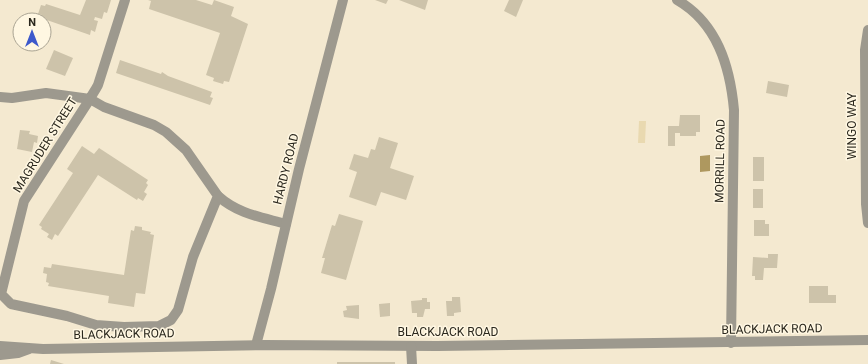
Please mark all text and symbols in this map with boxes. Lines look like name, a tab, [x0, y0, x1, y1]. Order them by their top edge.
north arrow	[12, 12, 52, 52]
text: N	[28, 16, 36, 29]
street label: WINGO WAY	[845, 92, 859, 159]
street label: MAGRUDER STREET	[10, 95, 80, 195]
street label: MORRILL ROAD	[712, 119, 728, 203]
street label: HARDY ROAD	[270, 132, 302, 206]
street label: BLACKJACK ROAD	[721, 321, 823, 337]
street label: BLACKJACK ROAD	[398, 325, 499, 339]
street label: BLACKJACK ROAD	[73, 326, 175, 342]

